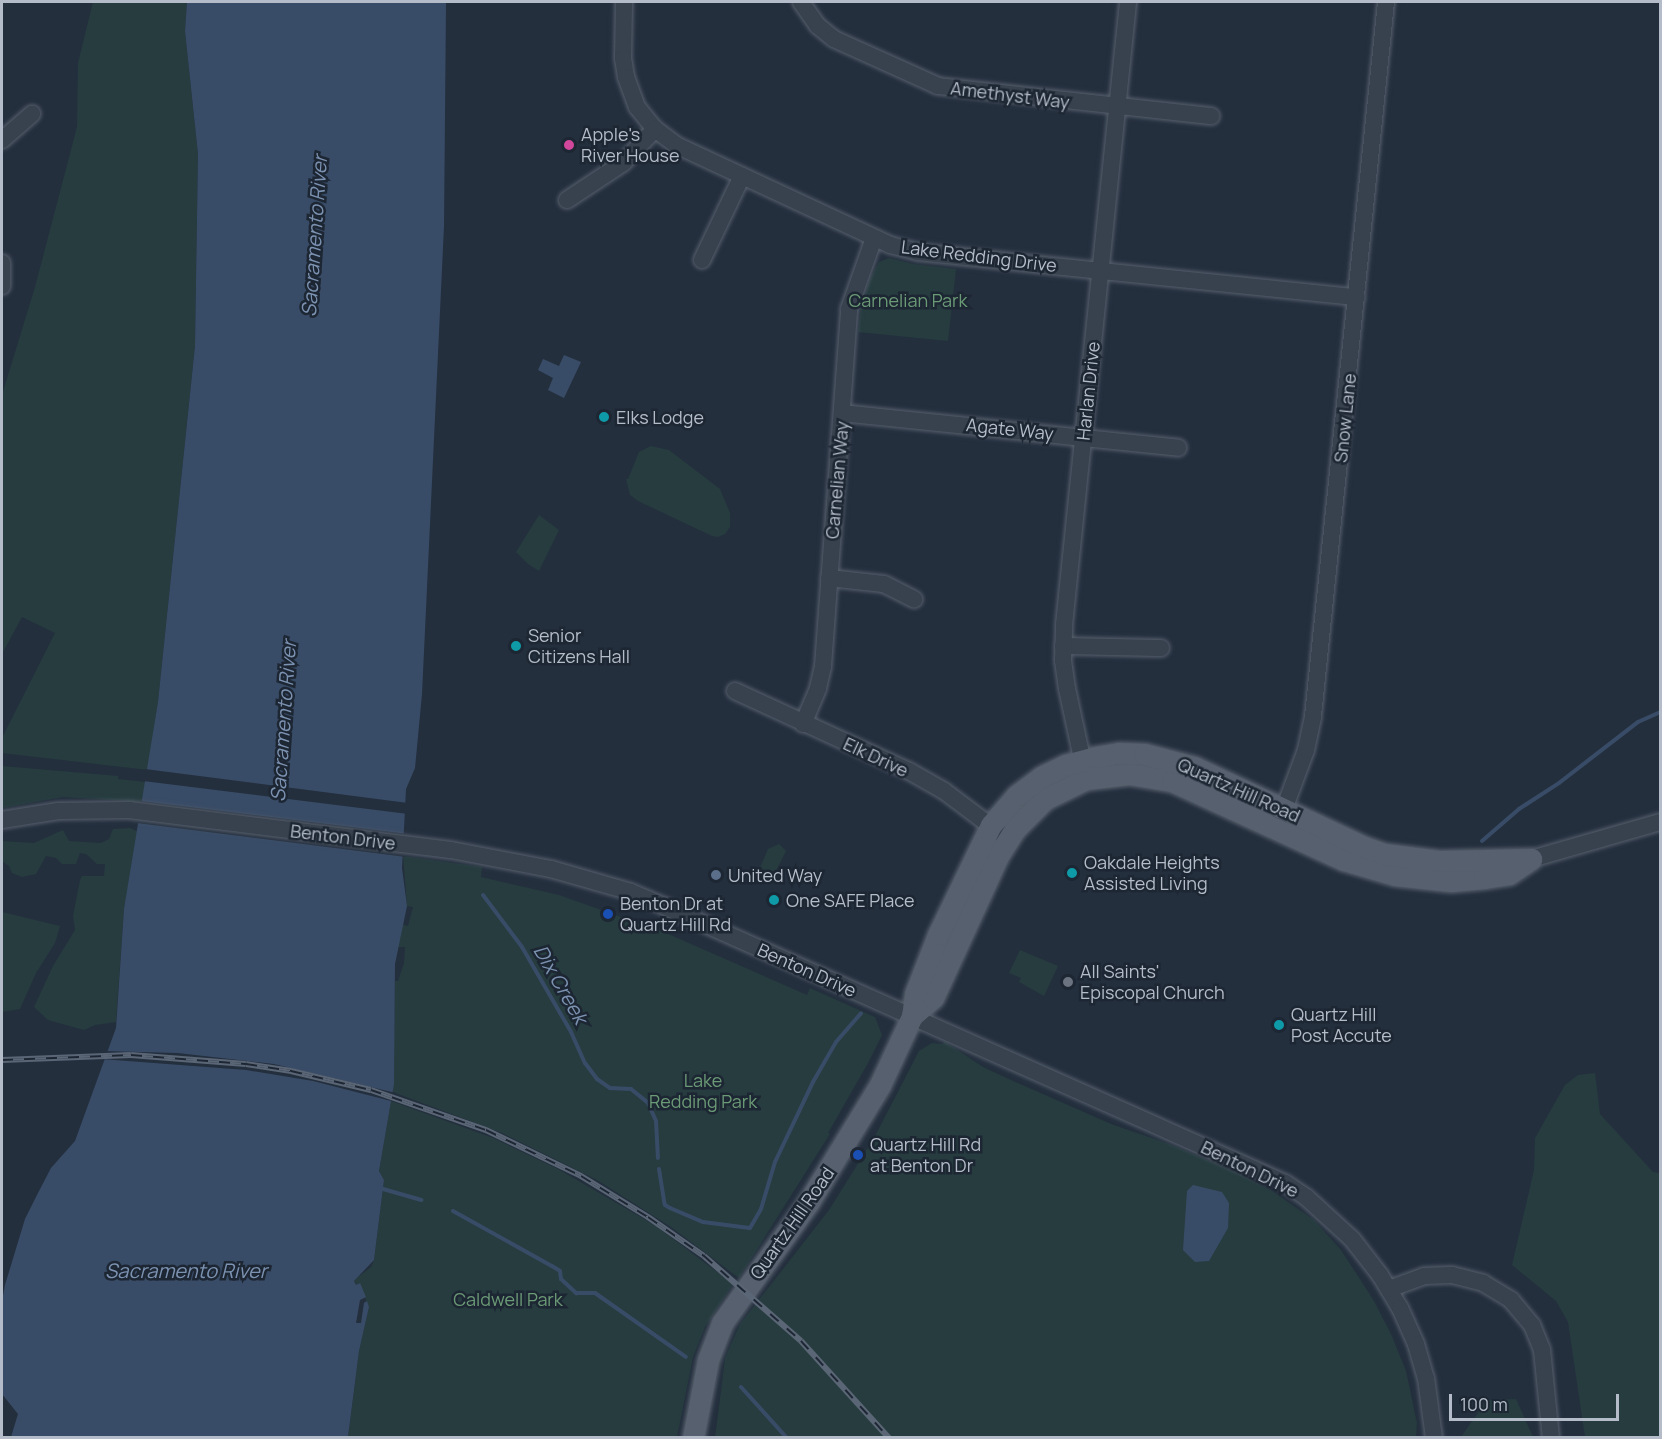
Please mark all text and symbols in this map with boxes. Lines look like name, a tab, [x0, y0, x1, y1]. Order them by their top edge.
street label: Amethyst Way	[949, 77, 1071, 113]
place label: Apple's River House	[581, 124, 680, 166]
marker: Apple's River House	[562, 138, 576, 152]
water label: Sacramento River	[296, 154, 332, 318]
street label: Lake Redding Drive	[900, 236, 1058, 276]
park label: Carnelian Park	[848, 289, 968, 311]
street label: Harlan Drive	[1072, 340, 1104, 442]
street label: Snow Lane	[1330, 372, 1360, 464]
place label: Elks Lodge	[616, 406, 704, 428]
marker: Elks Lodge	[597, 410, 611, 424]
street label: Agate Way	[965, 414, 1055, 444]
street label: Carnelian Way	[821, 420, 853, 540]
place label: Senior Citizens Hall	[528, 625, 630, 668]
water label: Sacramento River	[265, 639, 301, 803]
marker: Senior Citizens Hall	[509, 639, 523, 653]
street label: Elk Drive	[840, 733, 912, 781]
street label: Quartz Hill Road	[1174, 753, 1304, 827]
street label: Benton Drive	[289, 820, 397, 854]
place label: Oakdale Heights Assisted Living	[1084, 852, 1220, 894]
place label: United Way	[728, 864, 822, 886]
marker: Oakdale Heights Assisted Living	[1065, 866, 1079, 880]
marker: United Way	[709, 868, 723, 882]
place label: One SAFE Place	[786, 889, 914, 911]
place label: Benton Dr at Quartz Hill Rd	[620, 893, 731, 936]
marker: One SAFE Place	[767, 893, 781, 907]
marker: Benton Dr at Quartz Hill Rd	[601, 907, 615, 921]
street label: Benton Drive	[754, 939, 860, 1001]
water label: Dix Creek	[529, 940, 593, 1028]
place label: All Saints' Episcopal Church	[1080, 961, 1225, 1004]
marker: All Saints' Episcopal Church	[1061, 975, 1075, 989]
place label: Quartz Hill Post Accute	[1291, 1004, 1392, 1046]
marker: Quartz Hill Post Accute	[1272, 1018, 1286, 1032]
park label: Lake Redding Park	[649, 1070, 757, 1112]
place label: Quartz Hill Rd at Benton Dr	[870, 1134, 981, 1176]
street label: Benton Drive	[1198, 1136, 1302, 1202]
marker: Quartz Hill Rd at Benton Dr	[851, 1148, 865, 1162]
street label: Quartz Hill Road	[745, 1163, 839, 1283]
water label: Sacramento River	[105, 1258, 267, 1282]
park label: Caldwell Park	[453, 1288, 563, 1310]
scale bar	[1452, 1382, 1622, 1420]
text: 100 m	[1460, 1392, 1508, 1416]

